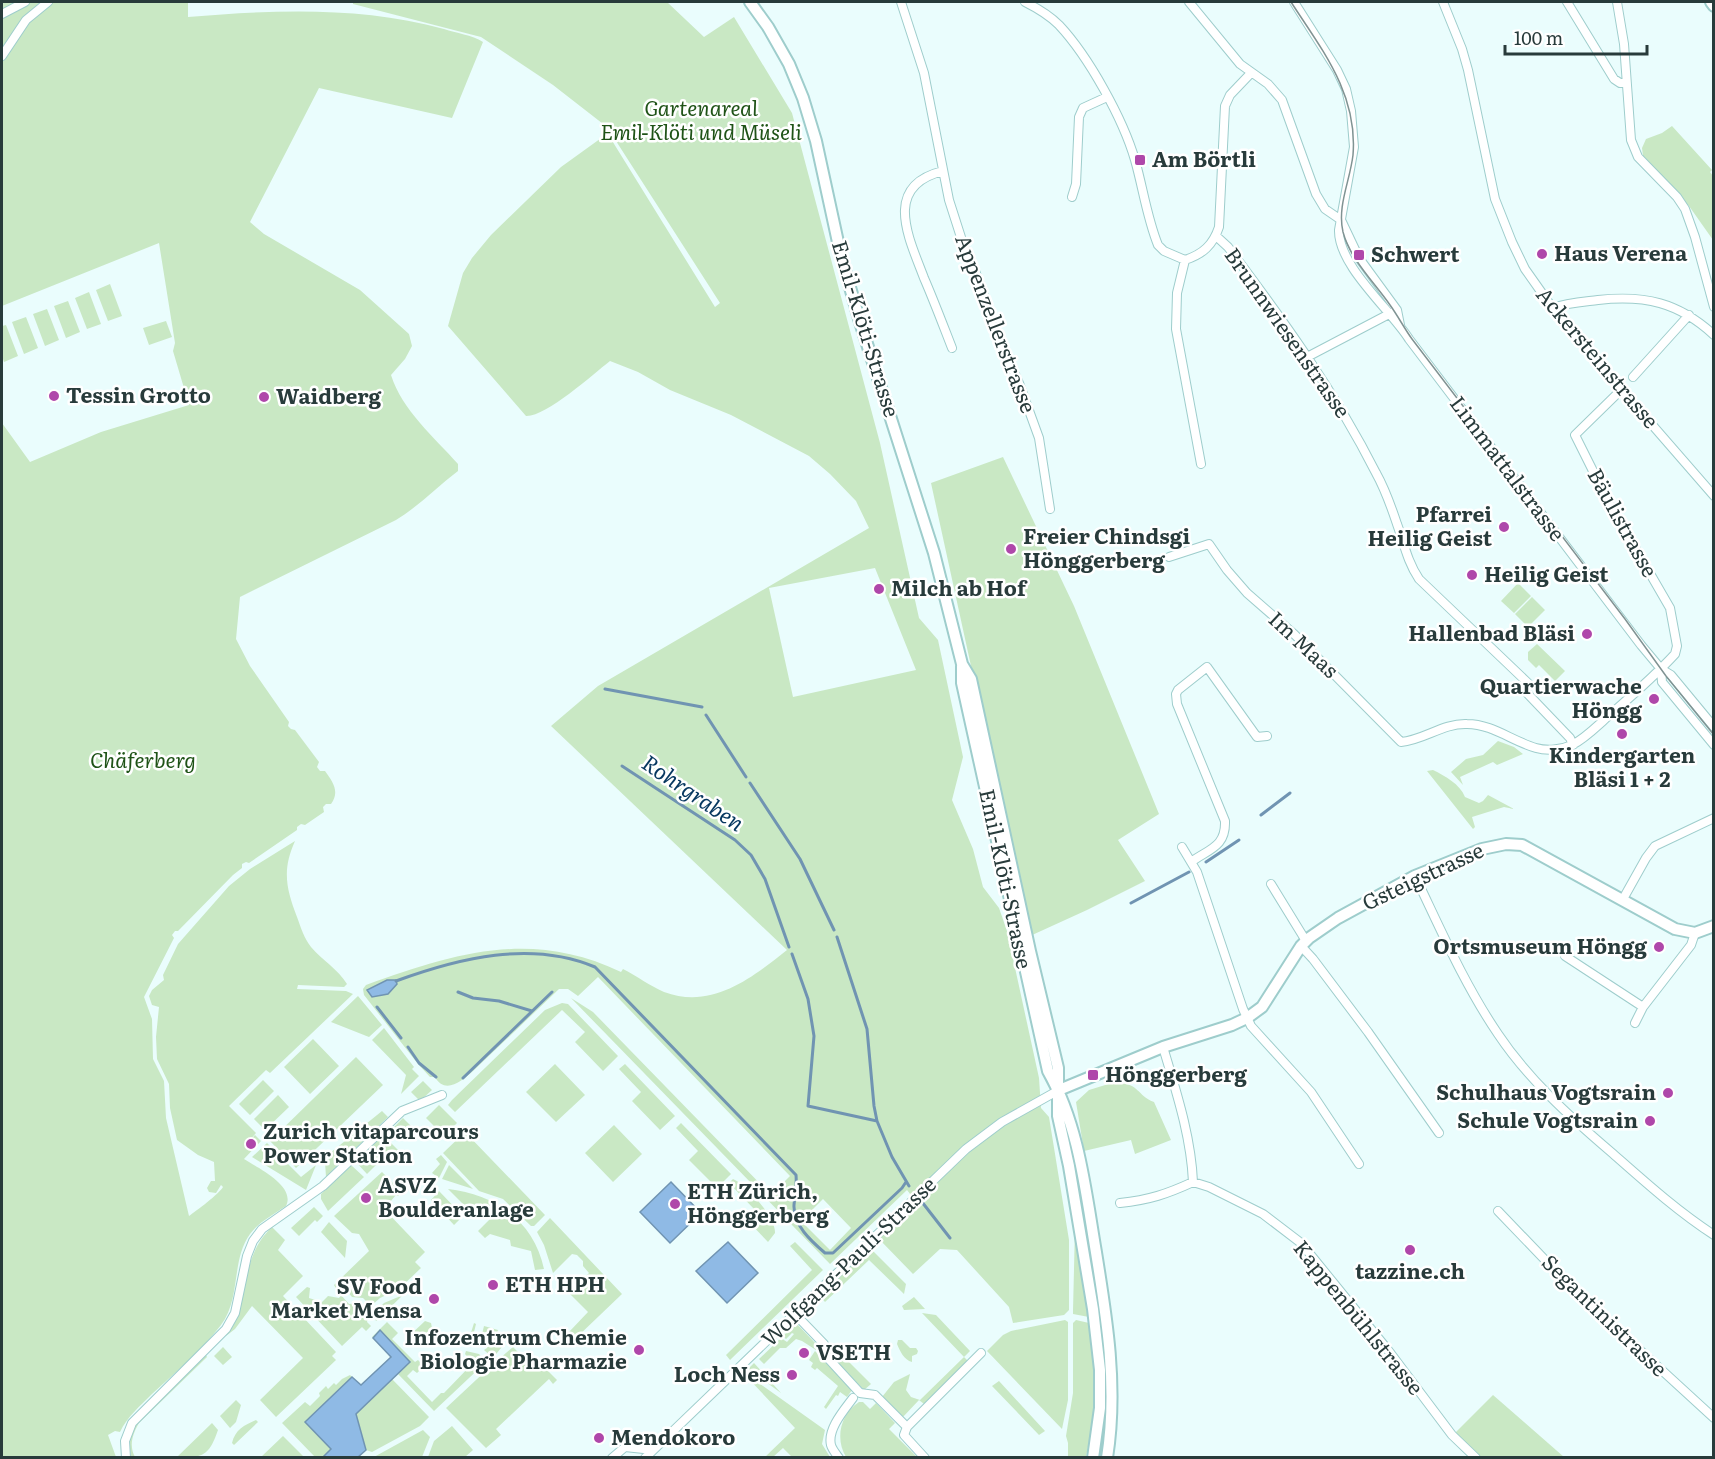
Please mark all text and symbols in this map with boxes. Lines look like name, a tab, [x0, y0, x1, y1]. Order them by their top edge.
scale bar	[1505, 18, 1648, 56]
text: 100 m	[1514, 24, 1563, 51]
park label: Gartenareal Emil-Klöti und Müseli	[600, 91, 803, 146]
place label: Am Börtli	[1152, 142, 1256, 173]
marker: Am Börtli	[1133, 153, 1147, 167]
street label: Appenzellerstrasse	[949, 229, 1046, 417]
street label: Emil-Klöti-Strasse	[826, 236, 909, 421]
place label: Haus Verena	[1554, 236, 1688, 267]
place label: Schwert	[1371, 237, 1460, 268]
street label: Brunnwiesenstrasse	[1219, 240, 1360, 423]
marker: Haus Verena	[1535, 247, 1549, 261]
marker: Schwert	[1352, 248, 1366, 262]
street label: Ackersteinstrasse	[1530, 279, 1668, 434]
place label: Tessin Grotto	[66, 378, 211, 409]
place label: Waidberg	[276, 379, 382, 410]
street label: Limmattalstrasse	[1444, 388, 1574, 547]
marker: Tessin Grotto	[47, 389, 61, 403]
marker: Waidberg	[257, 390, 271, 404]
street label: Bäulistrasse	[1581, 462, 1667, 582]
place label: Pfarrei Heilig Geist	[1368, 497, 1493, 552]
place label: Freier Chindsgi Hönggerberg	[1023, 519, 1190, 574]
marker: Pfarrei Heilig Geist	[1497, 520, 1511, 534]
marker: Freier Chindsgi Hönggerberg	[1004, 542, 1018, 556]
place label: Heilig Geist	[1484, 557, 1609, 588]
marker: Heilig Geist	[1465, 568, 1479, 582]
place label: Milch ab Hof	[891, 571, 1028, 602]
marker: Milch ab Hof	[872, 582, 886, 596]
street label: Im Maas	[1263, 603, 1347, 684]
place label: Hallenbad Bläsi	[1408, 616, 1575, 647]
marker: Hallenbad Bläsi	[1580, 627, 1594, 641]
place label: Quartierwache Höngg	[1480, 669, 1642, 724]
marker: Quartierwache Höngg	[1647, 692, 1661, 706]
marker: Kindergarten Bläsi 1 + 2	[1615, 727, 1629, 741]
place label: Kindergarten Bläsi 1 + 2	[1549, 738, 1696, 793]
park label: Chäferberg	[90, 743, 196, 774]
water label: Rohrgraben	[636, 745, 752, 838]
street label: Emil-Klöti-Strasse	[973, 786, 1042, 972]
street label: Gsteigstrasse	[1356, 833, 1488, 916]
place label: Ortsmuseum Höngg	[1433, 929, 1647, 960]
marker: Ortsmuseum Höngg	[1652, 940, 1666, 954]
place label: Hönggerberg	[1105, 1057, 1247, 1088]
marker: Hönggerberg	[1086, 1068, 1100, 1082]
place label: Schulhaus Vogtsrain	[1436, 1075, 1656, 1106]
marker: Schulhaus Vogtsrain	[1661, 1086, 1675, 1100]
place label: Schule Vogtsrain	[1457, 1103, 1638, 1134]
place label: Zurich vitaparcours Power Station	[263, 1114, 479, 1169]
marker: Schule Vogtsrain	[1643, 1114, 1657, 1128]
marker: Zurich vitaparcours Power Station	[244, 1137, 258, 1151]
place label: ASVZ Boulderanlage	[378, 1168, 534, 1223]
street label: Wolfgang-Pauli-Strasse	[753, 1168, 942, 1352]
place label: ETH Zürich, Hönggerberg	[687, 1174, 829, 1229]
marker: ASVZ Boulderanlage	[359, 1191, 373, 1205]
marker: ETH Zürich, Hönggerberg	[668, 1197, 682, 1211]
street label: Kappenbühlstrasse	[1288, 1232, 1432, 1401]
marker: tazzine.ch	[1403, 1243, 1417, 1257]
street label: Segantinistrasse	[1536, 1246, 1676, 1382]
place label: tazzine.ch	[1355, 1254, 1465, 1285]
place label: ETH HPH	[505, 1267, 605, 1298]
place label: SV Food Market Mensa	[270, 1269, 423, 1324]
marker: ETH HPH	[486, 1278, 500, 1292]
marker: SV Food Market Mensa	[427, 1292, 441, 1306]
place label: Infozentrum Chemie Biologie Pharmazie	[404, 1320, 627, 1375]
place label: VSETH	[816, 1335, 891, 1366]
marker: Infozentrum Chemie Biologie Pharmazie	[632, 1343, 646, 1357]
marker: VSETH	[797, 1346, 811, 1360]
place label: Loch Ness	[674, 1357, 780, 1388]
marker: Loch Ness	[785, 1368, 799, 1382]
place label: Mendokoro	[611, 1420, 735, 1451]
marker: Mendokoro	[592, 1431, 606, 1445]

